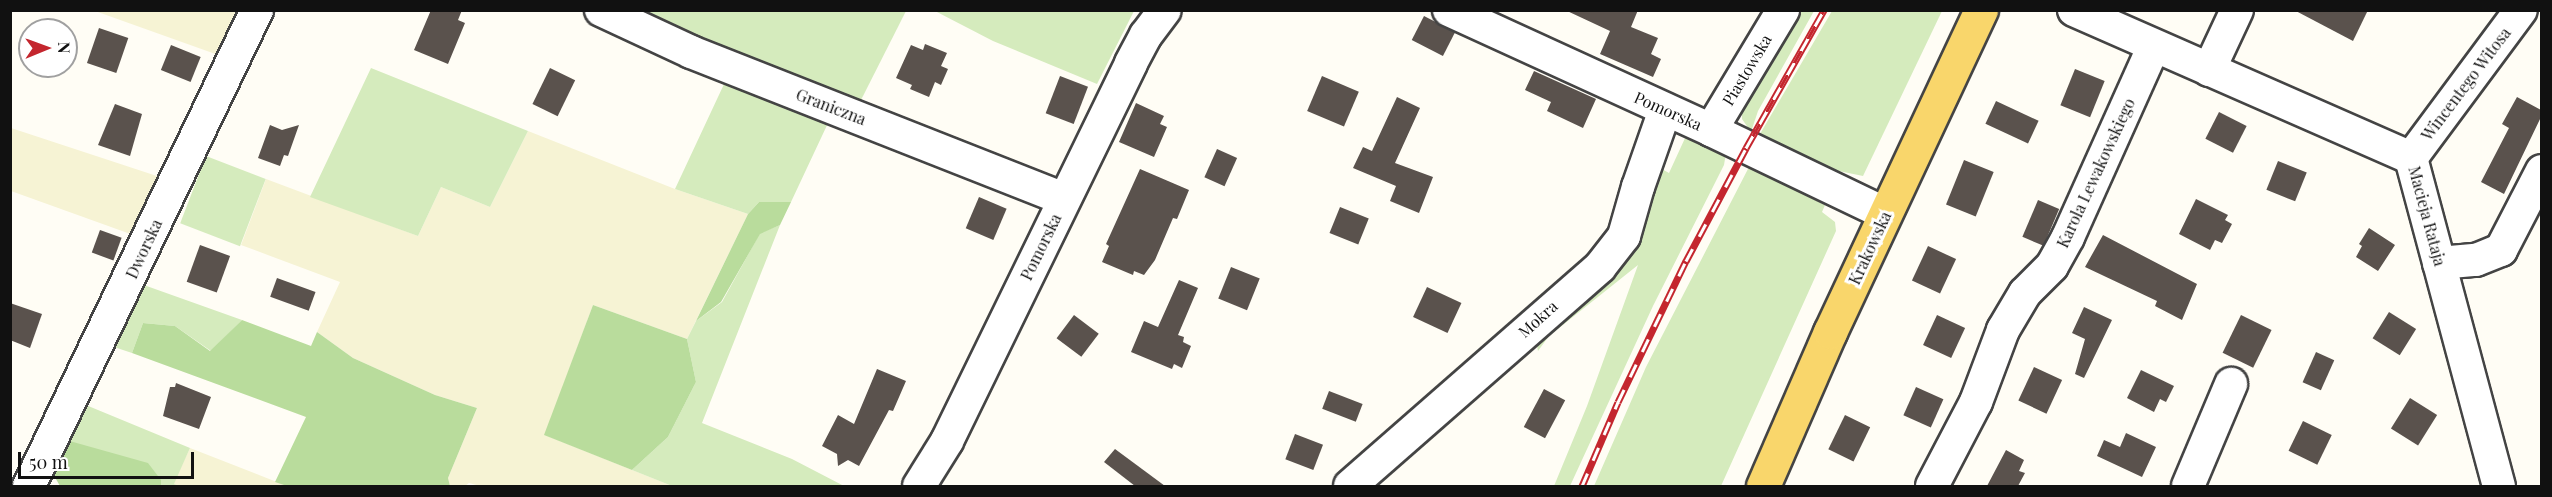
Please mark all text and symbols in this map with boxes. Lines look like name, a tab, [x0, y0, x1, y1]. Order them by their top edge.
north arrow	[18, 18, 78, 78]
street label: Wincentego Witosa	[2417, 24, 2515, 144]
street label: Piastowska	[1718, 31, 1776, 109]
text: N	[54, 42, 75, 54]
street label: Graniczna	[793, 85, 869, 129]
street label: Pomorska	[1631, 88, 1705, 134]
street label: Karola Lewakowskiego	[2053, 95, 2139, 251]
street label: Macieja Rataja	[2404, 164, 2450, 268]
street label: Krakowska	[1845, 208, 1895, 288]
street label: Pomorska	[1017, 211, 1065, 283]
street label: Dworska	[122, 216, 166, 282]
street label: Mokra	[1514, 296, 1562, 342]
scale bar	[21, 440, 196, 478]
text: 50 m	[29, 450, 68, 474]

